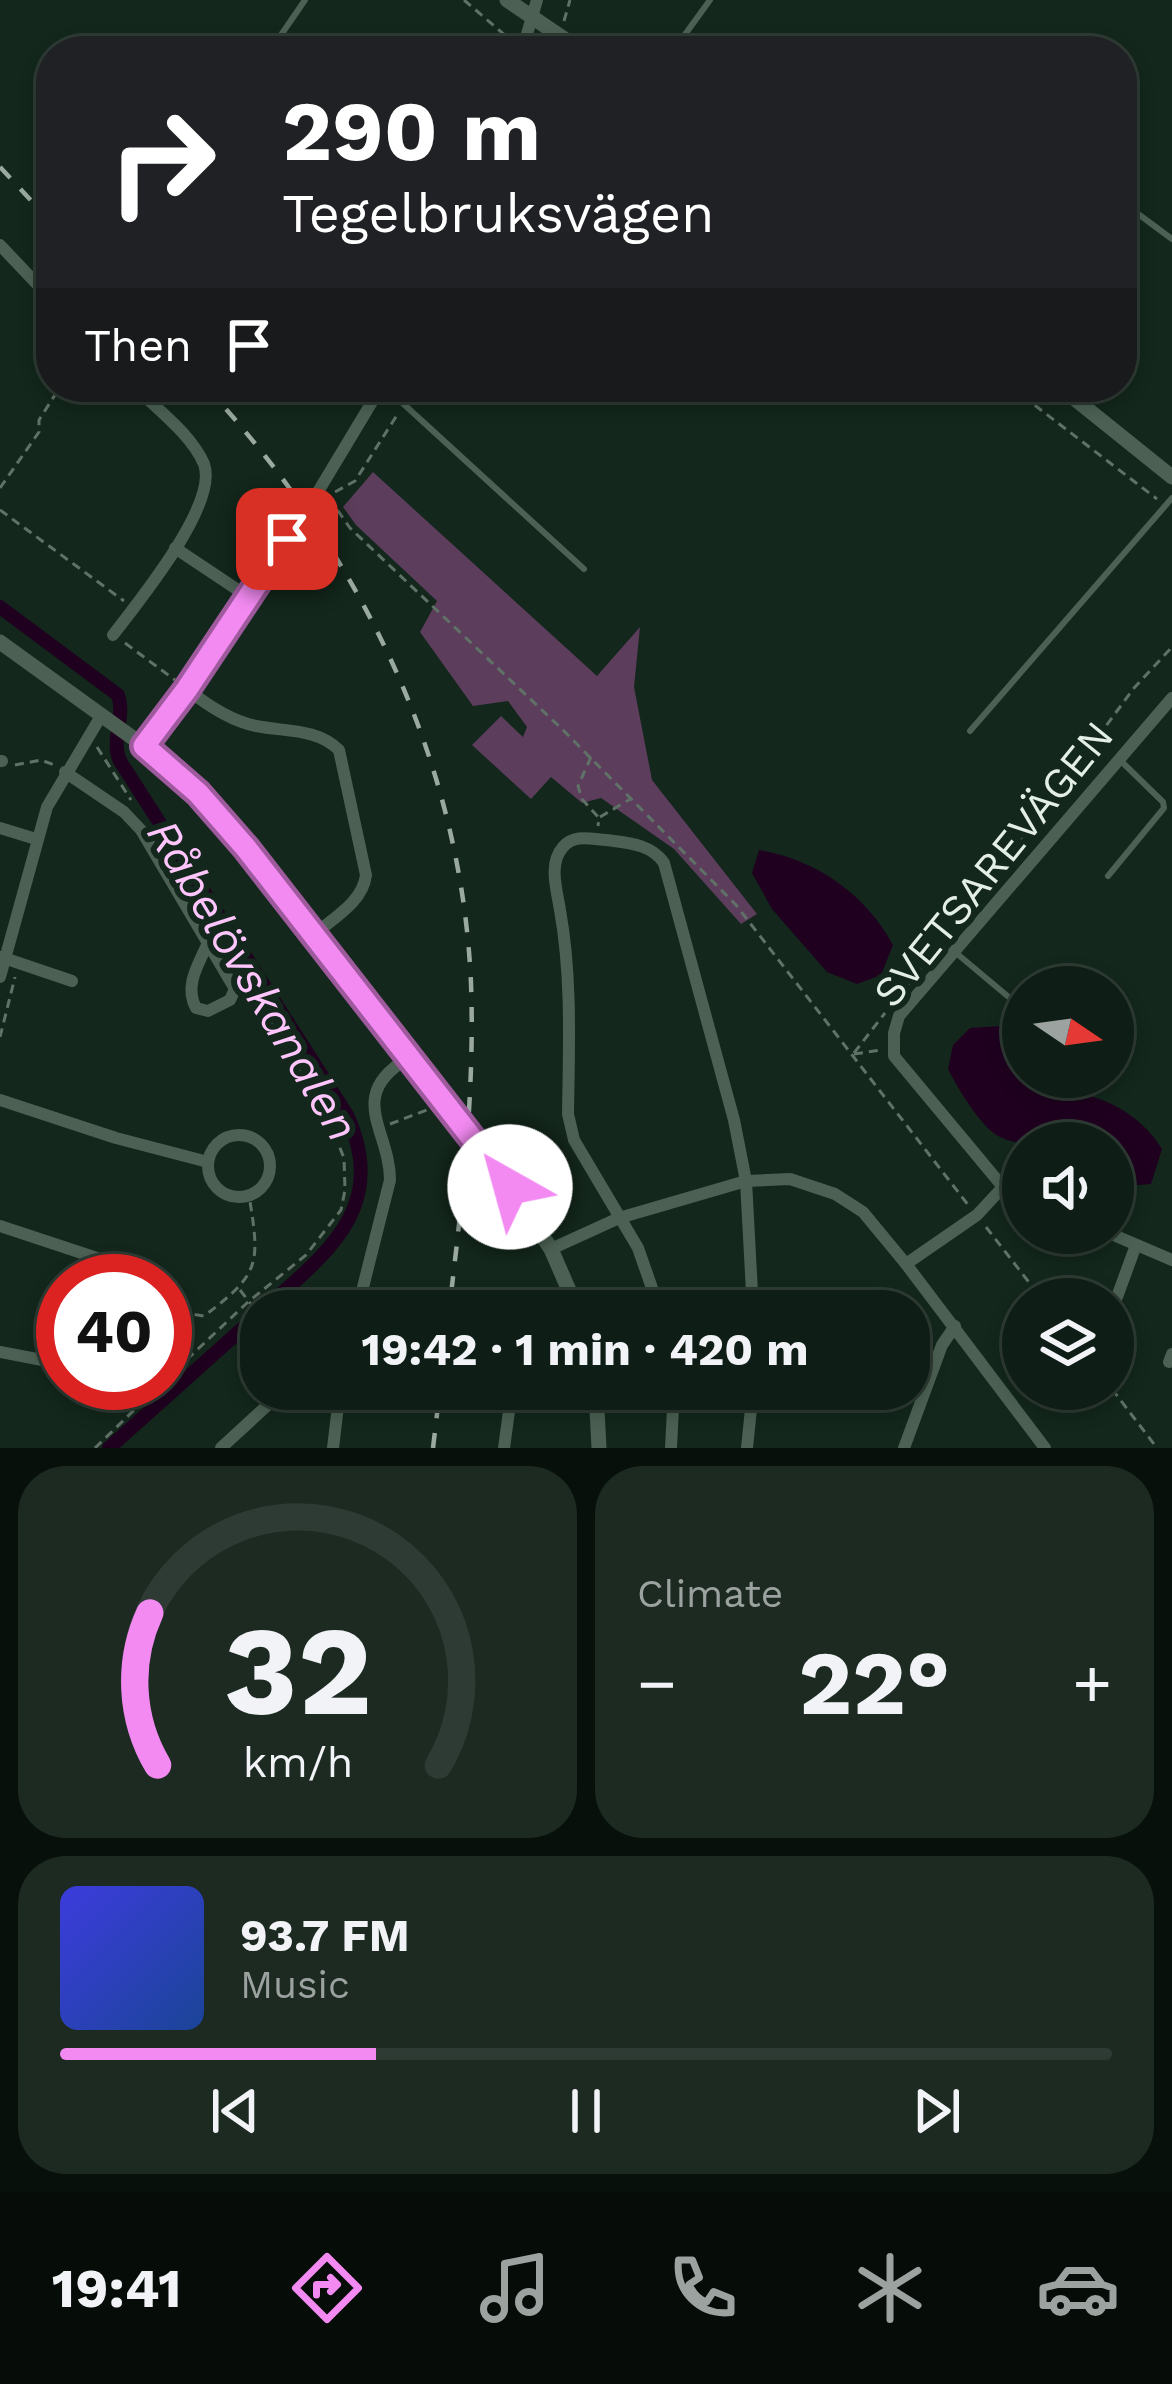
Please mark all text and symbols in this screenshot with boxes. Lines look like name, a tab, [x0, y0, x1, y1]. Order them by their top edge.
text: 290 m	[282, 82, 541, 180]
icon: right	[84, 84, 240, 240]
text: Tegelbruksvägen	[282, 182, 715, 245]
icon: arrive	[216, 312, 282, 378]
text: Then	[84, 319, 192, 372]
pin	[236, 488, 338, 590]
icon: arrive	[254, 506, 320, 572]
street label: SVETSAREVÄGEN	[863, 711, 1123, 1017]
water label: Råbelövskanalen	[136, 810, 370, 1150]
north arrow	[1002, 966, 1134, 1098]
map controls	[1002, 966, 1134, 1410]
button: sound	[1002, 1122, 1134, 1254]
position arrow	[447, 1124, 573, 1250]
speed limit sign: 40	[36, 1254, 192, 1410]
button: layers	[1002, 1278, 1134, 1410]
text: 19:42 · 1 min · 420 m	[362, 1323, 809, 1376]
text: Climate	[637, 1571, 783, 1616]
text: 32	[223, 1598, 372, 1744]
text: 22°	[799, 1630, 950, 1736]
text: −	[637, 1645, 677, 1722]
text: +	[1072, 1645, 1112, 1722]
text: km/h	[242, 1737, 353, 1787]
text: 93.7 FM	[240, 1909, 410, 1962]
text: Music	[240, 1962, 350, 2007]
icon: previous	[202, 2078, 268, 2144]
icon: pause	[553, 2078, 619, 2144]
icon: next	[904, 2078, 970, 2144]
icon: directions	[285, 2246, 369, 2330]
icon: music	[473, 2246, 557, 2330]
icon: phone	[661, 2246, 745, 2330]
icon: climate	[848, 2246, 932, 2330]
icon: car	[1036, 2246, 1120, 2330]
text: 19:41	[52, 2257, 182, 2320]

